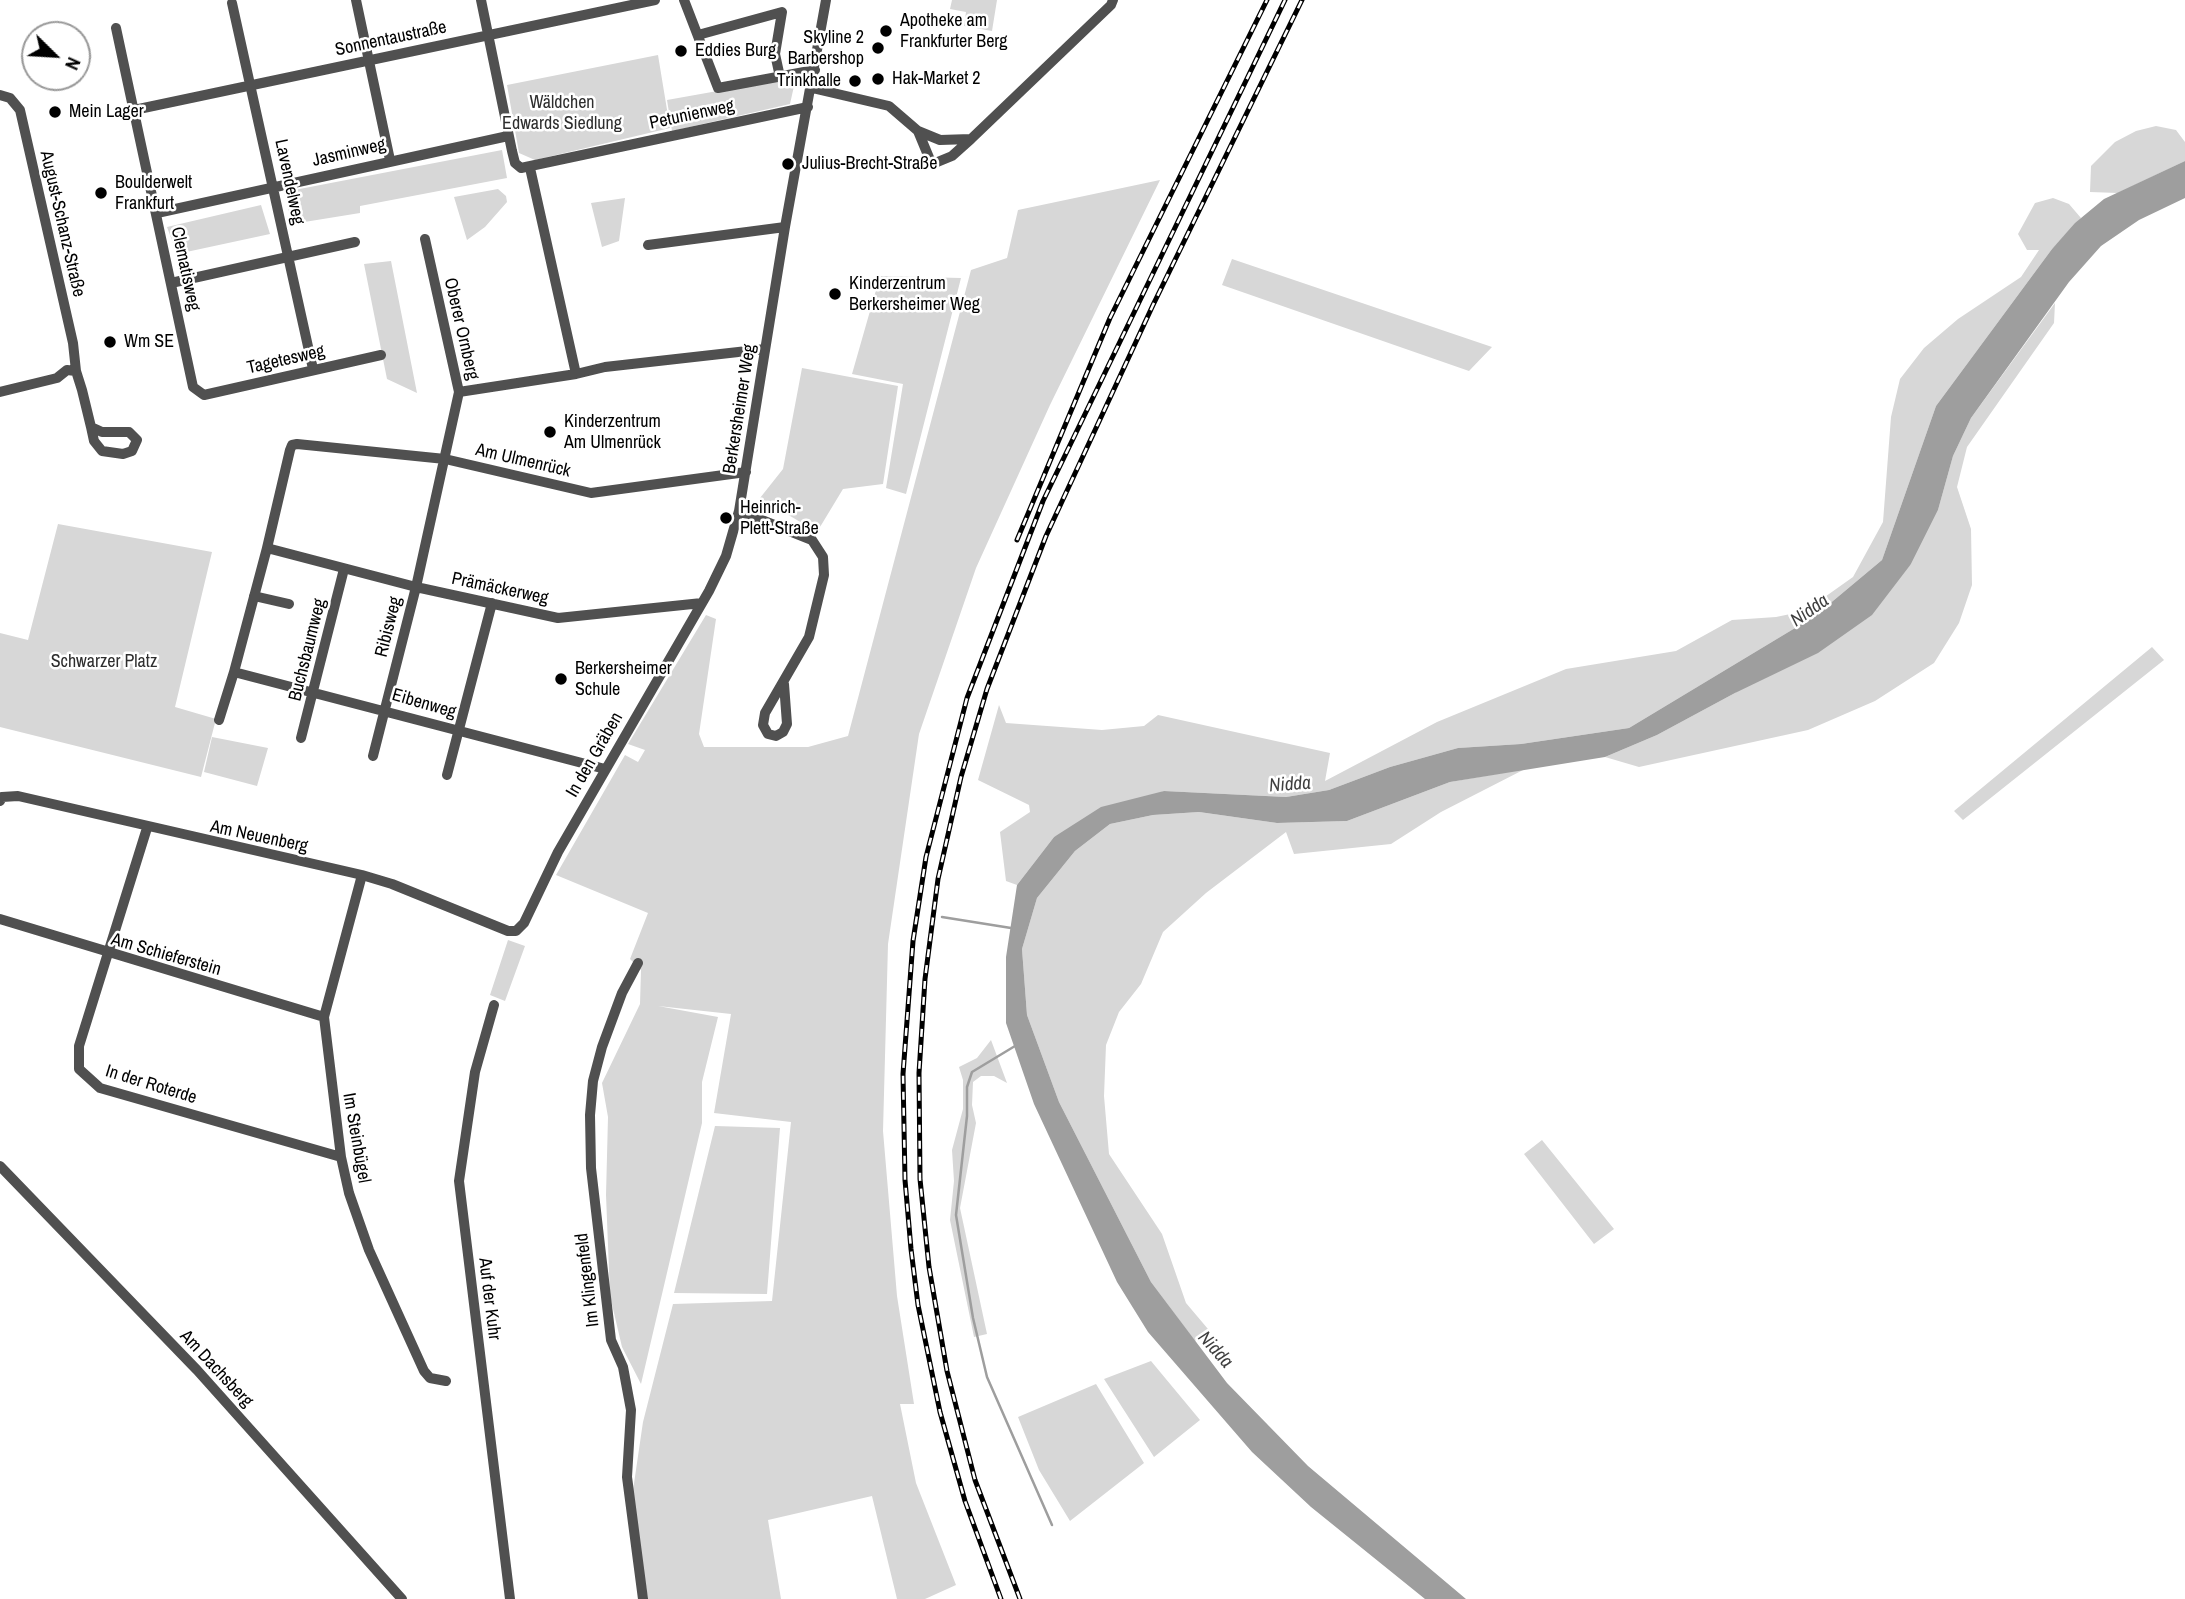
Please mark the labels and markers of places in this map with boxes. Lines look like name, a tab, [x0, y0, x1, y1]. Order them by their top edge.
place label: Apotheke am Frankfurter Berg	[900, 10, 1007, 52]
marker: Apotheke am Frankfurter Berg	[878, 23, 894, 39]
place label: Skyline 2 Barbershop	[788, 27, 864, 70]
place label: Eddies Burg	[695, 40, 776, 62]
marker: Skyline 2 Barbershop	[870, 40, 886, 56]
marker: Eddies Burg	[673, 43, 689, 59]
place label: Hak-Market 2	[892, 68, 981, 90]
place label: Trinkhalle	[777, 70, 841, 92]
marker: Hak-Market 2	[870, 71, 886, 87]
marker: Trinkhalle	[847, 73, 863, 89]
place label: Mein Lager	[69, 101, 144, 123]
marker: Mein Lager	[47, 104, 63, 120]
place label: Julius-Brecht-Straße	[802, 153, 937, 175]
marker: Julius-Brecht-Straße	[780, 156, 796, 172]
place label: Boulderwelt Frankfurt	[115, 172, 192, 214]
marker: Boulderwelt Frankfurt	[93, 185, 109, 201]
place label: Kinderzentrum Berkersheimer Weg	[849, 273, 980, 316]
marker: Kinderzentrum Berkersheimer Weg	[827, 286, 843, 302]
place label: Wm SE	[124, 331, 174, 353]
marker: Wm SE	[102, 334, 118, 350]
place label: Kinderzentrum Am Ulmenrück	[564, 411, 661, 453]
marker: Kinderzentrum Am Ulmenrück	[542, 424, 558, 440]
place label: Heinrich- Plett-Straße	[740, 497, 819, 540]
marker: Heinrich- Plett-Straße	[718, 510, 734, 526]
place label: Berkersheimer Schule	[575, 658, 672, 700]
marker: Berkersheimer Schule	[553, 671, 569, 687]

